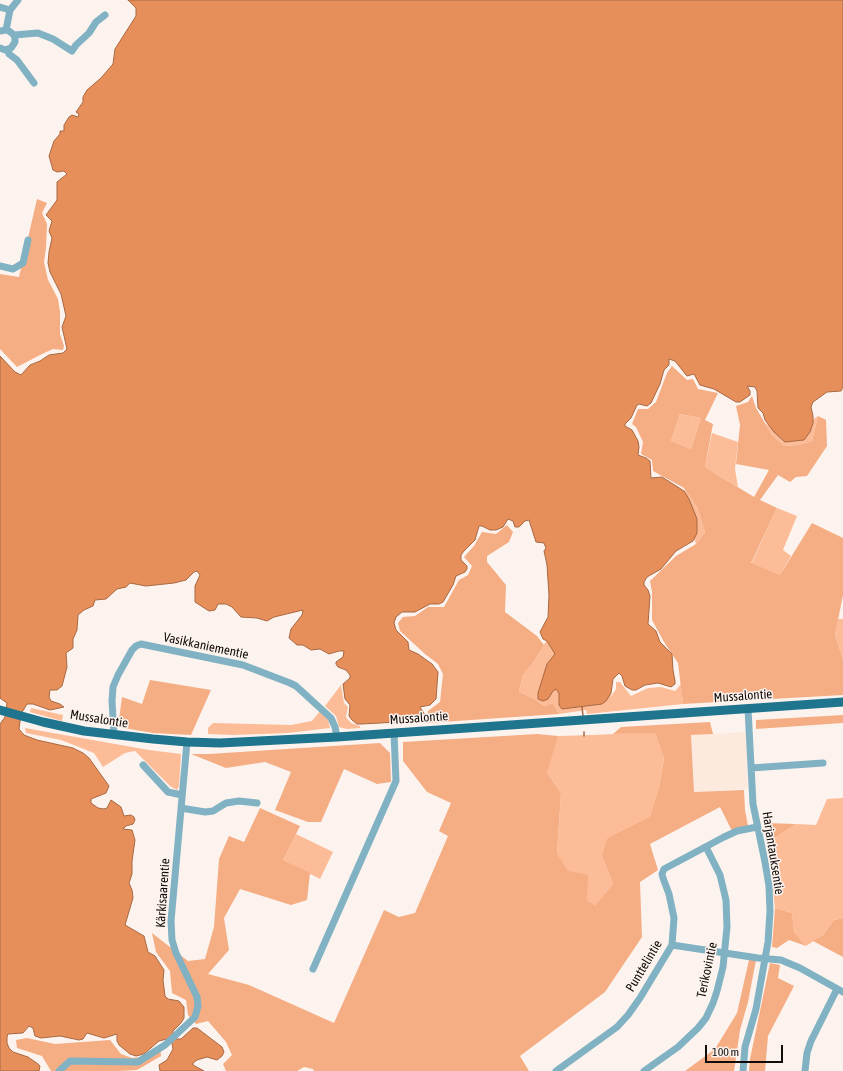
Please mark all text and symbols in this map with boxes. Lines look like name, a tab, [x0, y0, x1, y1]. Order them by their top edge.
street label: Vasikkaniementie	[162, 629, 250, 663]
street label: Mussalontie	[713, 686, 773, 706]
street label: Mussalontie	[69, 707, 129, 731]
street label: Mussalontie	[389, 708, 449, 728]
street label: Harjantauksentie	[759, 810, 787, 896]
street label: Kärkisaarentie	[153, 858, 173, 928]
street label: Punttelintie	[622, 937, 666, 995]
street label: Terikovintie	[694, 941, 720, 999]
scale bar	[707, 1037, 785, 1063]
text: 100 m	[712, 1045, 739, 1059]

